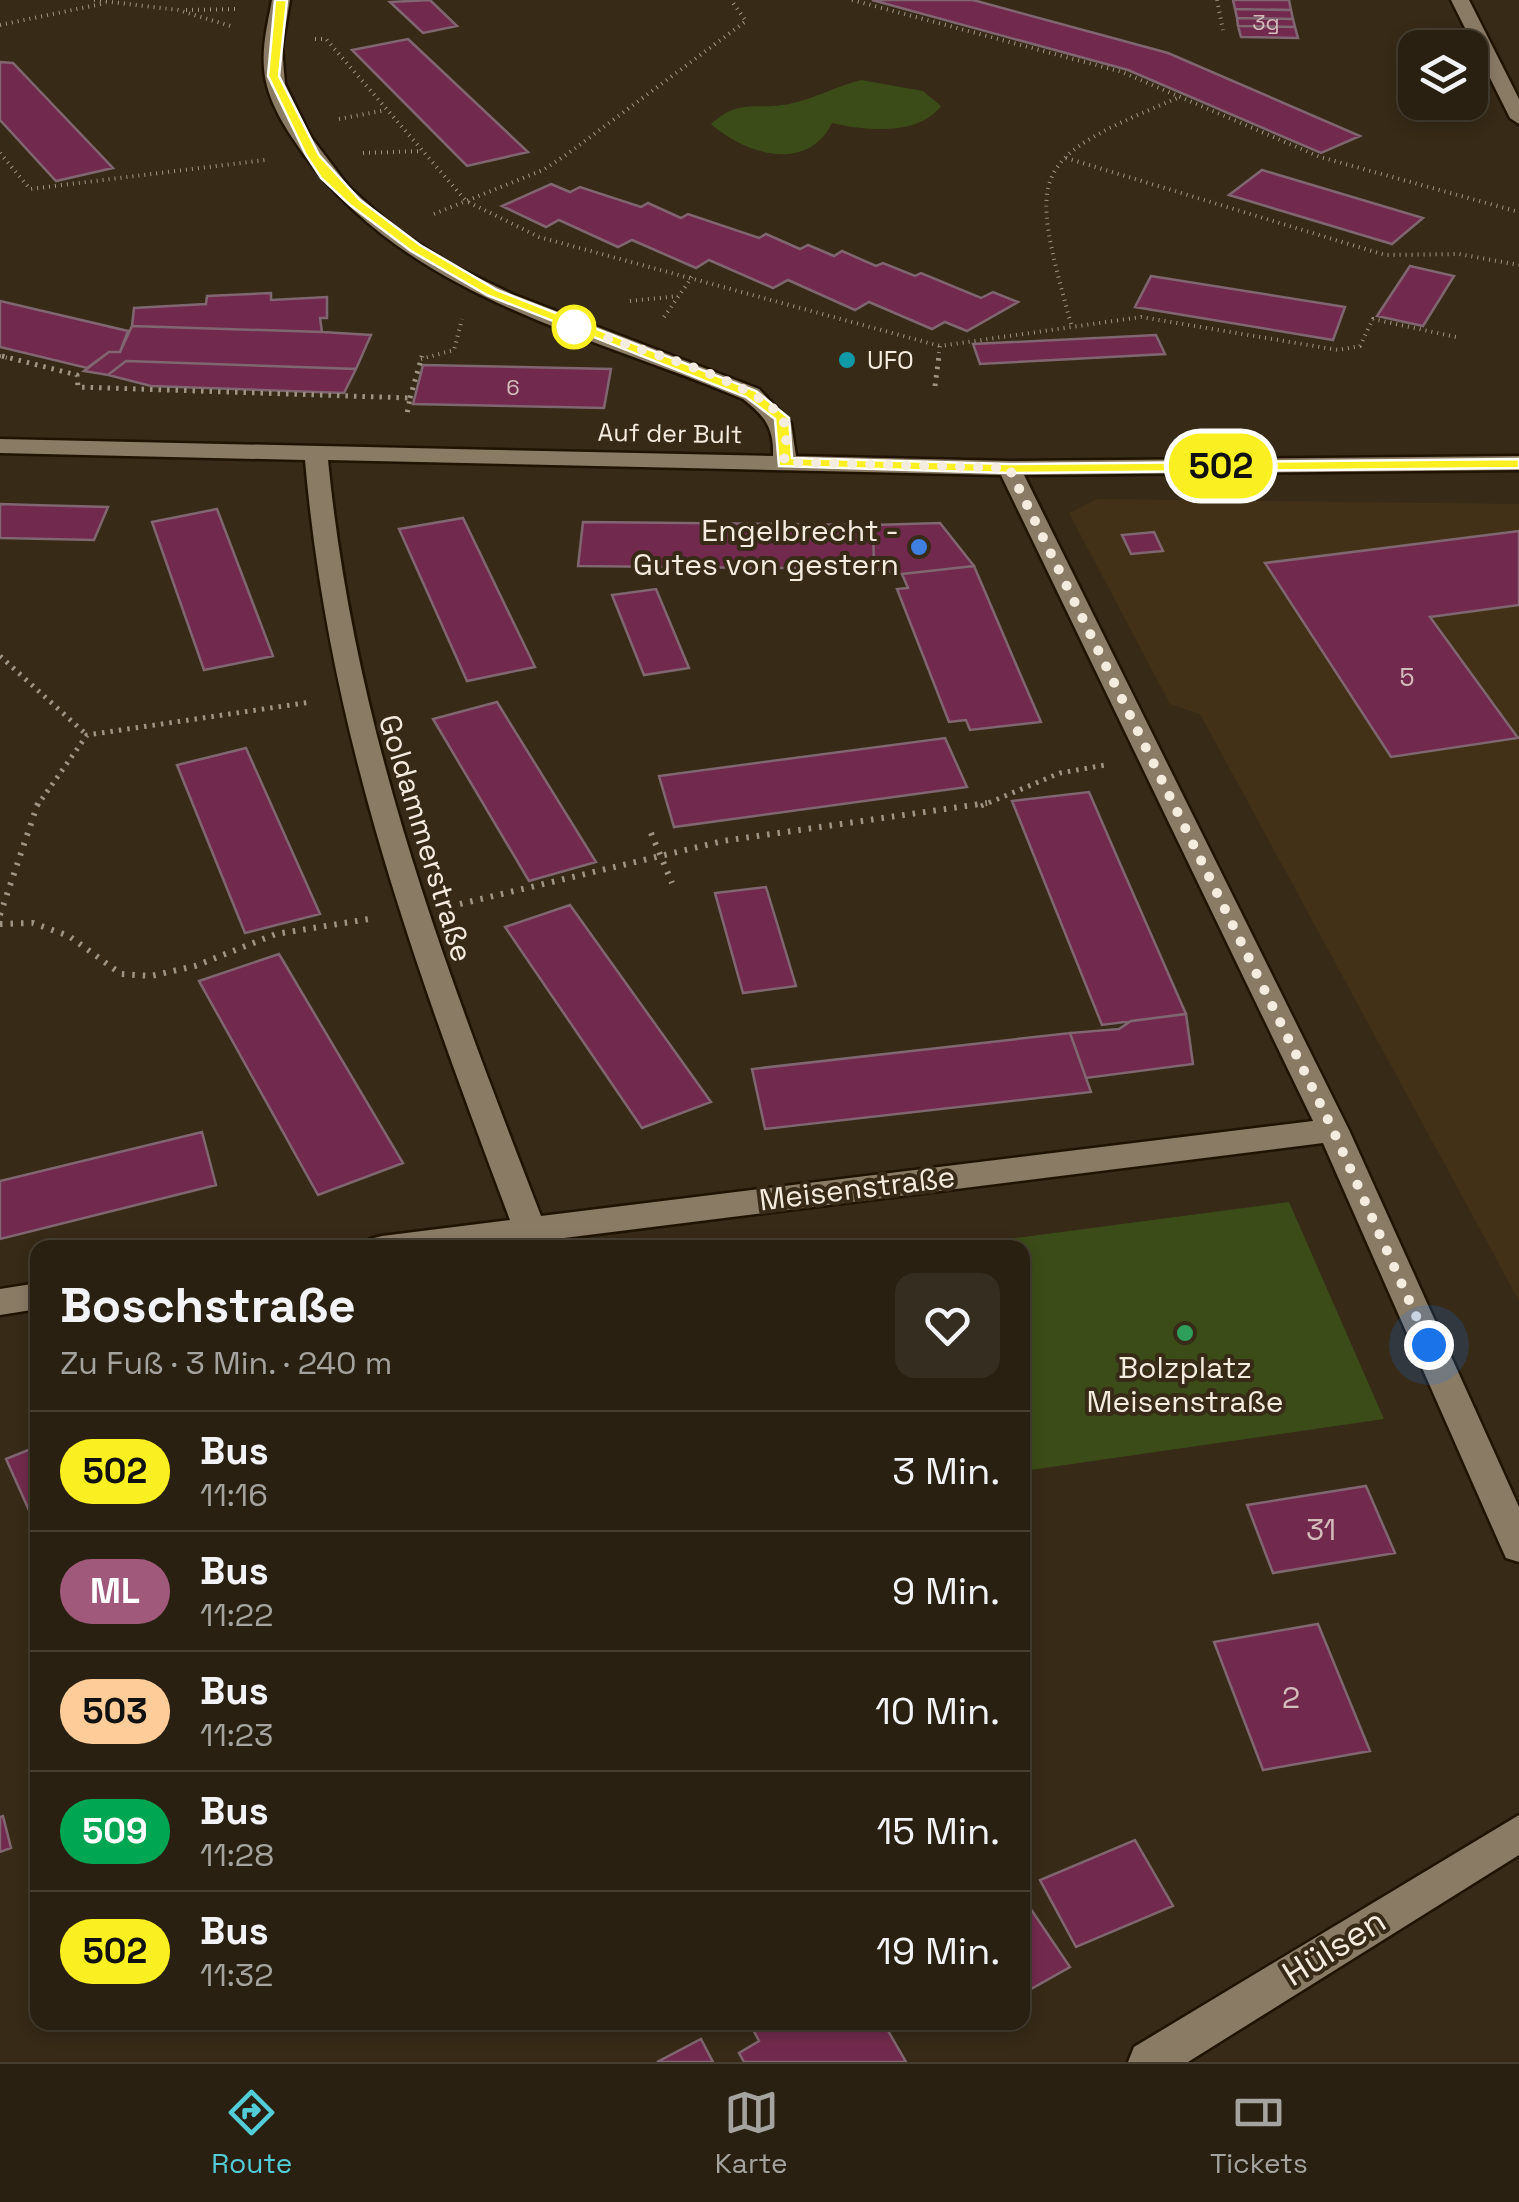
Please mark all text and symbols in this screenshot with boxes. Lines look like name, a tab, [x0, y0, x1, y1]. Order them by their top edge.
house number: 3g	[1252, 8, 1280, 36]
map controls	[1398, 30, 1488, 120]
button: layers	[1398, 30, 1488, 120]
unlabelled marker	[553, 306, 595, 348]
place label: UFO	[867, 344, 914, 376]
marker: UFO	[836, 349, 858, 371]
house number: 6	[506, 373, 520, 401]
street label: Auf der Bult	[597, 416, 743, 450]
line badge: 502	[1164, 434, 1278, 498]
text: 502	[1189, 444, 1253, 488]
place label: Engelbrecht - Gutes von gestern	[633, 511, 899, 584]
marker: Engelbrecht - Gutes von gestern	[908, 536, 930, 558]
house number: 5	[1400, 661, 1414, 693]
street label: Goldammerstraße	[370, 710, 482, 966]
street label: Meisenstraße	[757, 1157, 957, 1219]
button: heart	[895, 1273, 1000, 1378]
text: Boschstraße	[60, 1275, 356, 1336]
your location	[1404, 1320, 1454, 1370]
marker: Bolzplatz Meisenstraße	[1174, 1322, 1196, 1344]
text: Zu Fuß · 3 Min. · 240 m	[60, 1343, 392, 1383]
place label: Bolzplatz Meisenstraße	[1087, 1348, 1283, 1421]
text: Bus	[200, 1427, 269, 1475]
text: 3 Min.	[892, 1447, 1000, 1495]
text: 502	[83, 1449, 147, 1493]
text: 11:16	[200, 1475, 268, 1515]
house number: 31	[1306, 1510, 1336, 1549]
text: Bus	[200, 1547, 269, 1595]
text: 9 Min.	[892, 1567, 1000, 1615]
text: ML	[90, 1569, 140, 1613]
text: 11:22	[200, 1595, 273, 1635]
text: Bus	[200, 1667, 269, 1715]
house number: 2	[1282, 1678, 1300, 1717]
text: 10 Min.	[875, 1687, 1000, 1735]
text: 503	[83, 1689, 147, 1733]
text: 11:23	[200, 1715, 273, 1755]
text: Bus	[200, 1787, 269, 1835]
text: 15 Min.	[876, 1807, 1000, 1855]
text: 509	[82, 1809, 148, 1853]
text: 11:28	[200, 1835, 274, 1875]
street label: Hülsen	[1274, 1898, 1394, 1996]
text: Bus	[200, 1907, 269, 1955]
text: 19 Min.	[876, 1927, 1000, 1975]
text: 502	[83, 1929, 147, 1973]
text: 11:32	[200, 1955, 273, 1995]
tab: Route	[211, 2085, 292, 2181]
tab: Karte	[715, 2085, 787, 2181]
tab: Tickets	[1210, 2085, 1308, 2181]

